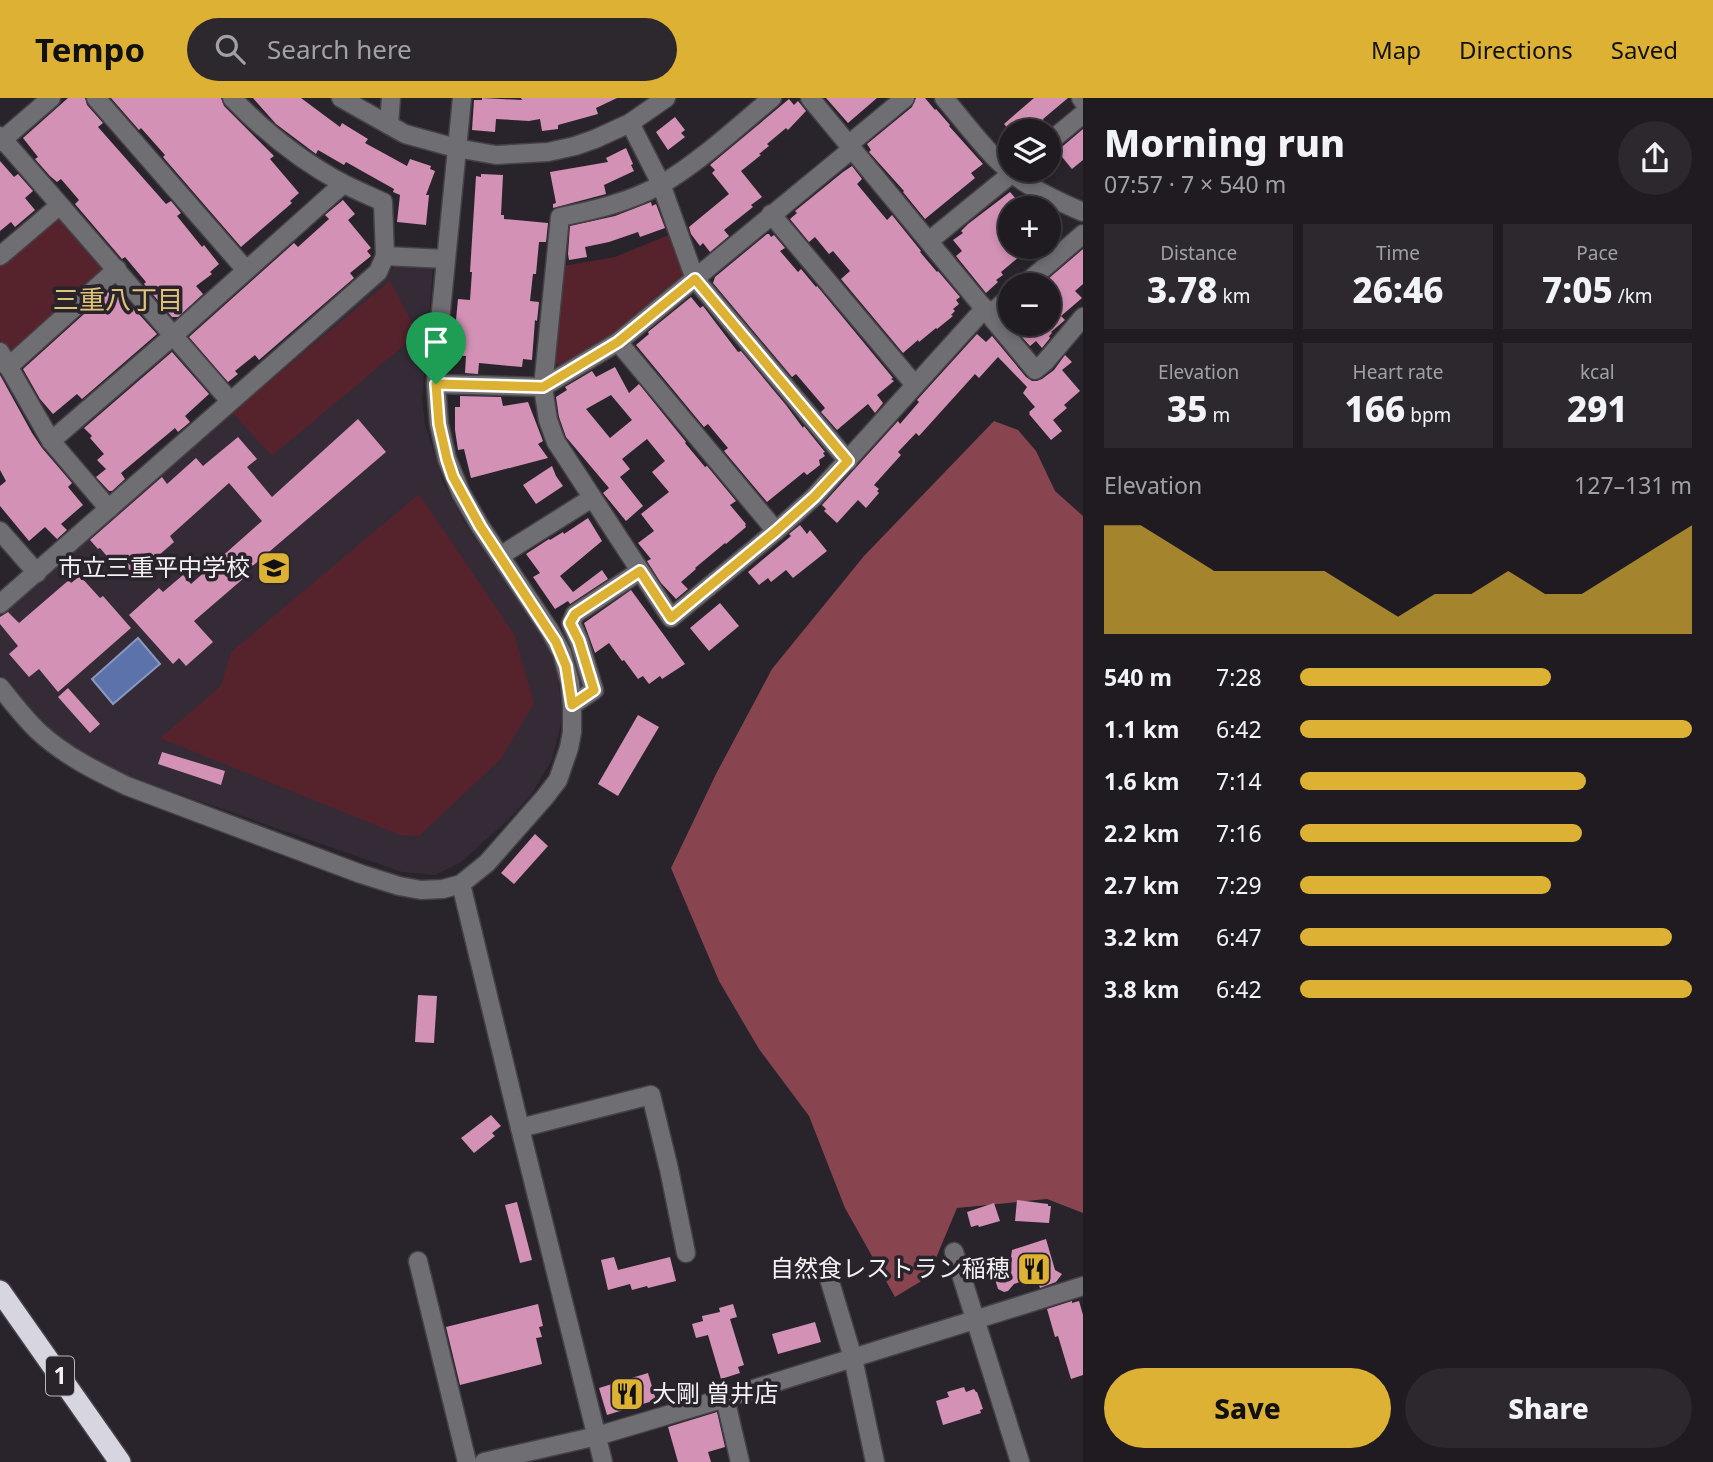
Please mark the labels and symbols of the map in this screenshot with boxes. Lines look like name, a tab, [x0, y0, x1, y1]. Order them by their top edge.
district label: 三重八丁目	[53, 281, 183, 317]
pin	[406, 312, 466, 384]
school or university icon: 市立三重平中学校	[255, 549, 293, 587]
place label: 市立三重平中学校	[58, 550, 250, 583]
restaurant icon: 自然食レストラン稲穂	[1015, 1250, 1053, 1288]
place label: 自然食レストラン稲穂	[770, 1251, 1010, 1284]
road number: 1	[46, 1357, 74, 1396]
restaurant icon: 大剛 曽井店	[608, 1375, 646, 1413]
place label: 大剛 曽井店	[652, 1376, 778, 1409]

